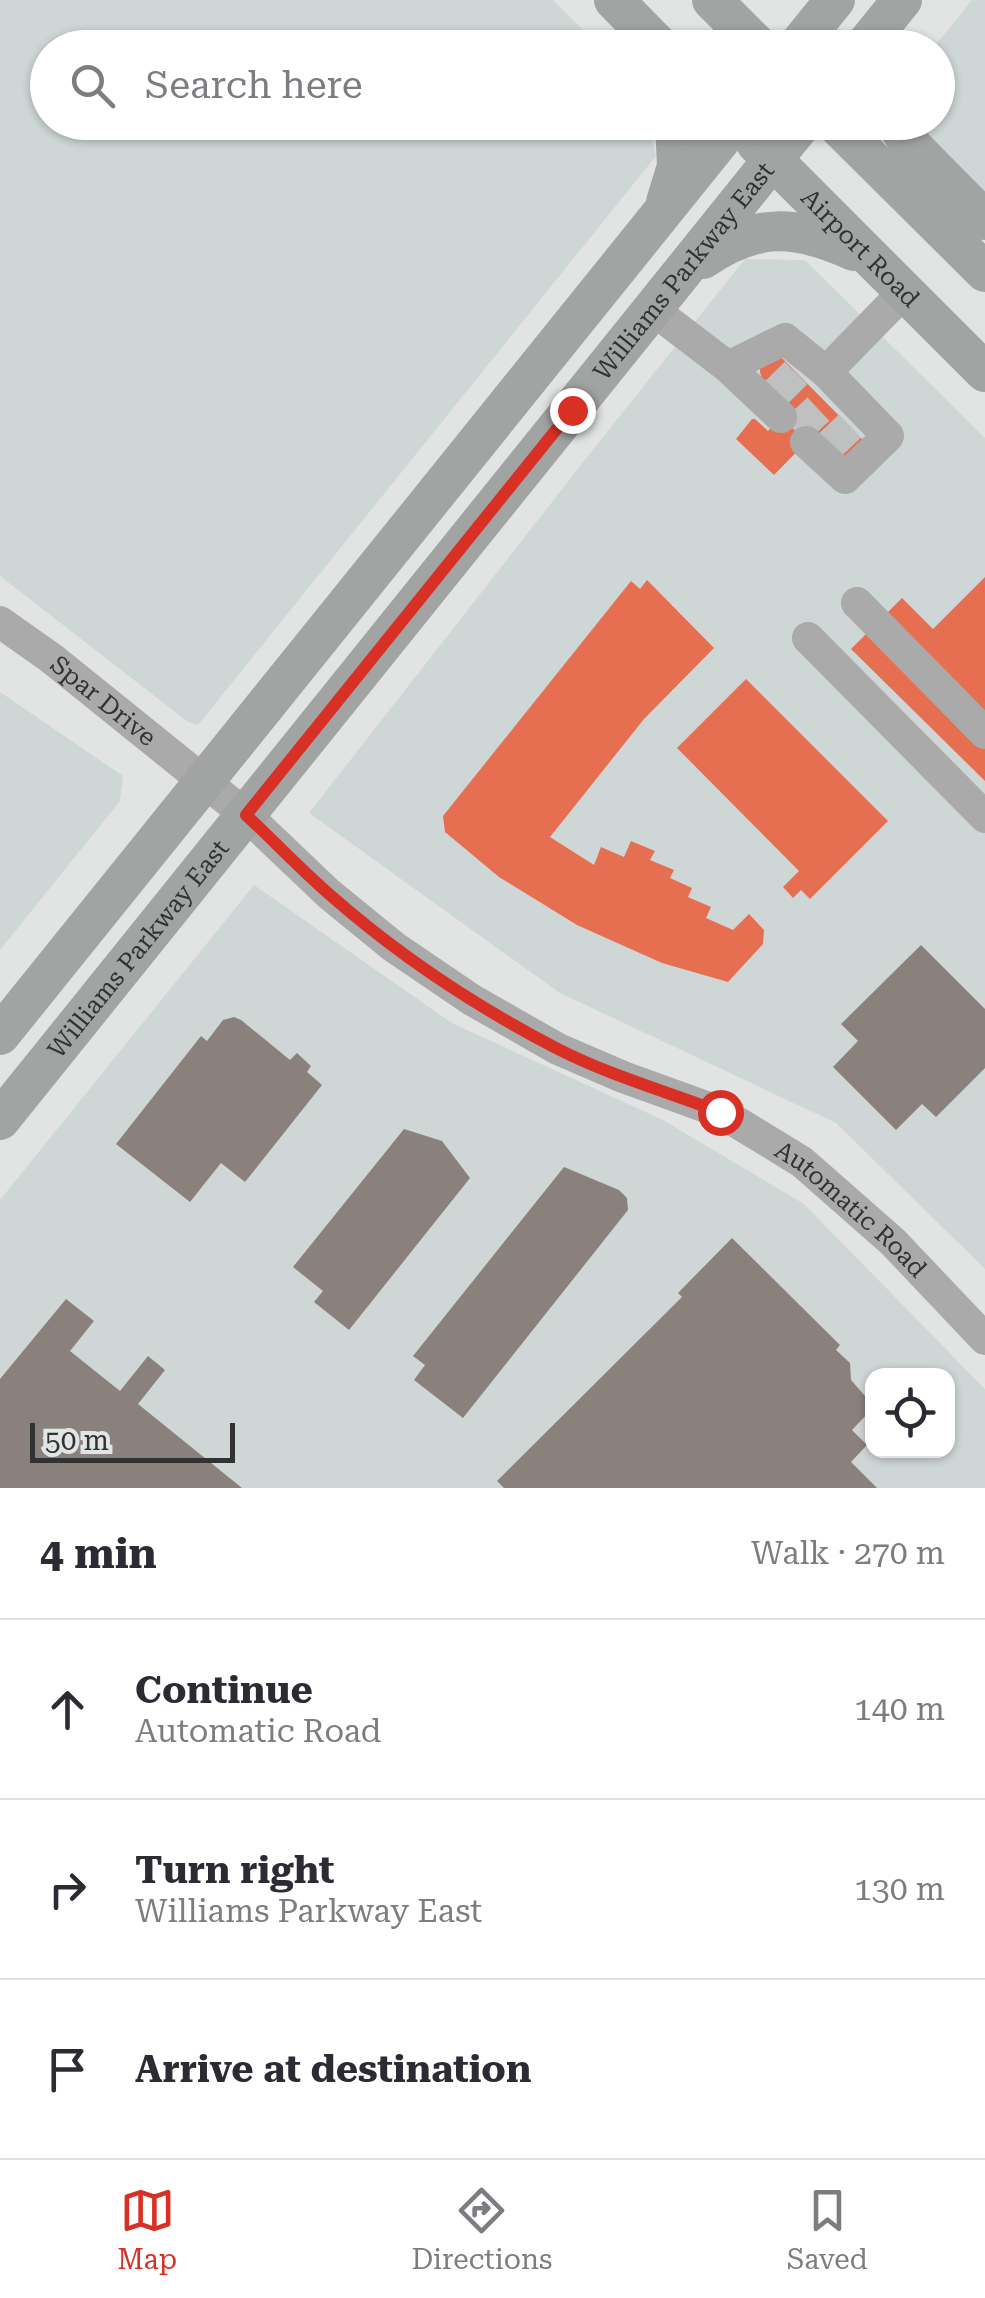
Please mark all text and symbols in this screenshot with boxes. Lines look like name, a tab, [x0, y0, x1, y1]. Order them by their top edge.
search box	[30, 30, 955, 140]
icon: search	[65, 58, 120, 113]
text: Search here	[145, 63, 363, 107]
street label: Williams Parkway East	[587, 156, 780, 386]
street label: Airport Road	[796, 183, 926, 313]
route end	[550, 388, 596, 434]
street label: Spar Drive	[45, 649, 162, 752]
street label: Williams Parkway East	[42, 834, 234, 1063]
route start	[698, 1090, 744, 1136]
street label: Automatic Road	[770, 1135, 933, 1283]
map controls	[865, 1368, 955, 1458]
button: locate	[865, 1368, 955, 1458]
scale bar	[30, 1418, 235, 1462]
text: 50 m	[45, 1424, 109, 1457]
text: 4 min	[40, 1529, 157, 1578]
text: Walk · 270 m	[751, 1534, 945, 1572]
text: Continue	[135, 1668, 313, 1712]
icon: ahead	[40, 1682, 95, 1737]
text: 140 m	[854, 1690, 945, 1728]
text: Automatic Road	[135, 1712, 381, 1750]
text: Turn right	[135, 1848, 334, 1892]
icon: right	[40, 1862, 95, 1917]
text: 130 m	[854, 1870, 945, 1908]
text: Williams Parkway East	[135, 1892, 482, 1930]
icon: arrive	[40, 2042, 95, 2097]
text: Arrive at destination	[135, 2047, 531, 2091]
tab: Map	[117, 2183, 177, 2276]
tab: Directions	[411, 2183, 552, 2276]
tab: Saved	[787, 2183, 868, 2276]

